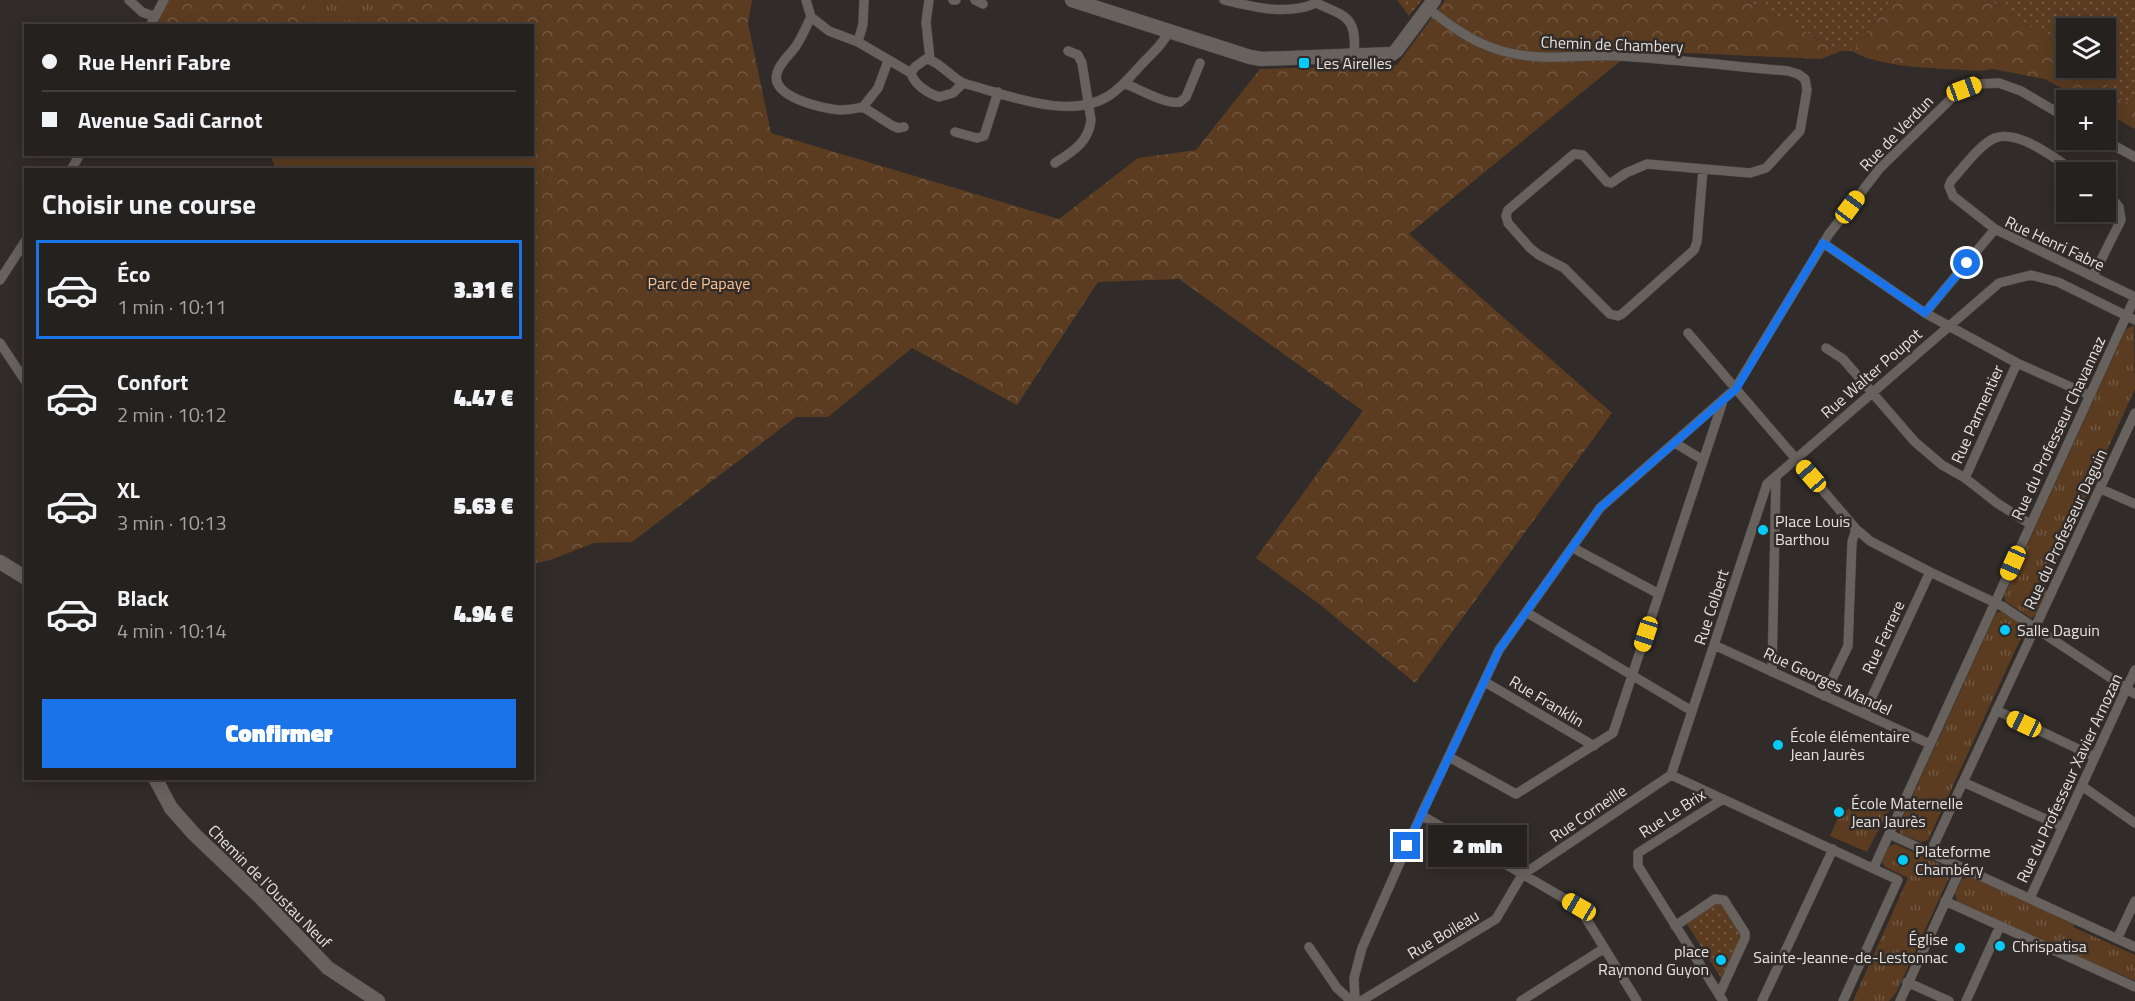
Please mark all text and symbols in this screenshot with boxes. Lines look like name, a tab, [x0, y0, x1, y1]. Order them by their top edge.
map controls	[2056, 18, 2116, 222]
button: layers	[2056, 18, 2116, 78]
street label: Chemin de Chambery	[1540, 30, 1684, 58]
text: Rue Henri Fabre	[78, 45, 231, 79]
place label: Les Airelles	[1316, 51, 1392, 75]
marker: Les Airelles	[1297, 56, 1311, 70]
car	[1944, 74, 1984, 104]
street label: Rue de Verdun	[1853, 90, 1939, 176]
button: +	[2056, 90, 2116, 150]
text: Avenue Sadi Carnot	[78, 103, 262, 137]
button: −	[2056, 162, 2116, 222]
text: Choisir une course	[42, 183, 256, 224]
car	[1832, 187, 1868, 227]
street label: Rue Henri Fabre	[2001, 209, 2109, 277]
route start	[1953, 249, 1980, 276]
text: Éco	[117, 257, 150, 291]
icon: car	[45, 263, 99, 317]
park label: Parc de Papaye	[648, 271, 750, 295]
text: 3.31 €	[454, 273, 513, 307]
text: 1 min · 10:11	[117, 291, 227, 322]
street label: Rue Walter Poupot	[1815, 322, 1927, 424]
street label: Rue du Professeur Chavannaz	[2005, 332, 2111, 524]
street label: Rue Parmentier	[1945, 360, 2010, 467]
text: Confort	[117, 365, 188, 399]
icon: car	[45, 371, 99, 425]
text: 4.47 €	[454, 381, 513, 415]
text: 2 min · 10:12	[117, 399, 227, 430]
street label: Rue du Professeur Daguin	[2017, 445, 2113, 613]
car	[1792, 457, 1830, 495]
text: XL	[117, 473, 140, 507]
icon: car	[45, 479, 99, 533]
text: 5.63 €	[454, 489, 513, 523]
text: 3 min · 10:13	[117, 507, 227, 538]
place label: Place Louis Barthou	[1775, 509, 1850, 551]
marker: Place Louis Barthou	[1756, 523, 1770, 537]
car	[1997, 543, 2029, 583]
street label: Rue Colbert	[1687, 566, 1735, 648]
text: Black	[117, 581, 169, 615]
icon: car	[45, 587, 99, 641]
street label: Rue Ferrere	[1856, 596, 1910, 678]
text: 4.94 €	[454, 597, 513, 631]
car	[1632, 614, 1660, 654]
text: 4 min · 10:14	[117, 615, 227, 646]
place label: Salle Daguin	[2017, 618, 2100, 642]
marker: Salle Daguin	[1998, 623, 2012, 637]
street label: Rue Georges Mandel	[1760, 641, 1896, 721]
street label: Rue Franklin	[1505, 669, 1589, 733]
street label: Rue du Professeur Xavier Arnozan	[2010, 669, 2128, 887]
button: Confirmer	[42, 699, 516, 768]
car	[2004, 708, 2044, 740]
place label: École élémentaire Jean Jaurès	[1790, 724, 1910, 766]
marker: École élémentaire Jean Jaurès	[1771, 738, 1785, 752]
street label: Rue Corneille	[1545, 778, 1631, 848]
street label: Rue Le Brix	[1634, 782, 1710, 844]
place label: École Maternelle Jean Jaurès	[1851, 791, 1963, 833]
marker: École Maternelle Jean Jaurès	[1832, 805, 1846, 819]
street label: Chemin de l'Oustau Neuf	[203, 819, 338, 954]
callout: 2 min	[1428, 825, 1527, 867]
text: 2 min	[1453, 830, 1502, 861]
route end	[1393, 832, 1420, 859]
place label: Plateforme Chambéry	[1915, 839, 1991, 881]
marker: Plateforme Chambéry	[1896, 853, 1910, 867]
car	[1559, 890, 1599, 924]
street label: Rue Boileau	[1403, 903, 1483, 965]
place label: Église Sainte-Jeanne-de-Lestonnac	[1753, 927, 1948, 969]
place label: Chrispatisa	[2012, 934, 2087, 958]
place label: place Raymond Guyon	[1598, 939, 1709, 981]
marker: Chrispatisa	[1993, 939, 2007, 953]
marker: Église Sainte-Jeanne-de-Lestonnac	[1953, 941, 1967, 955]
marker: place Raymond Guyon	[1714, 953, 1728, 967]

